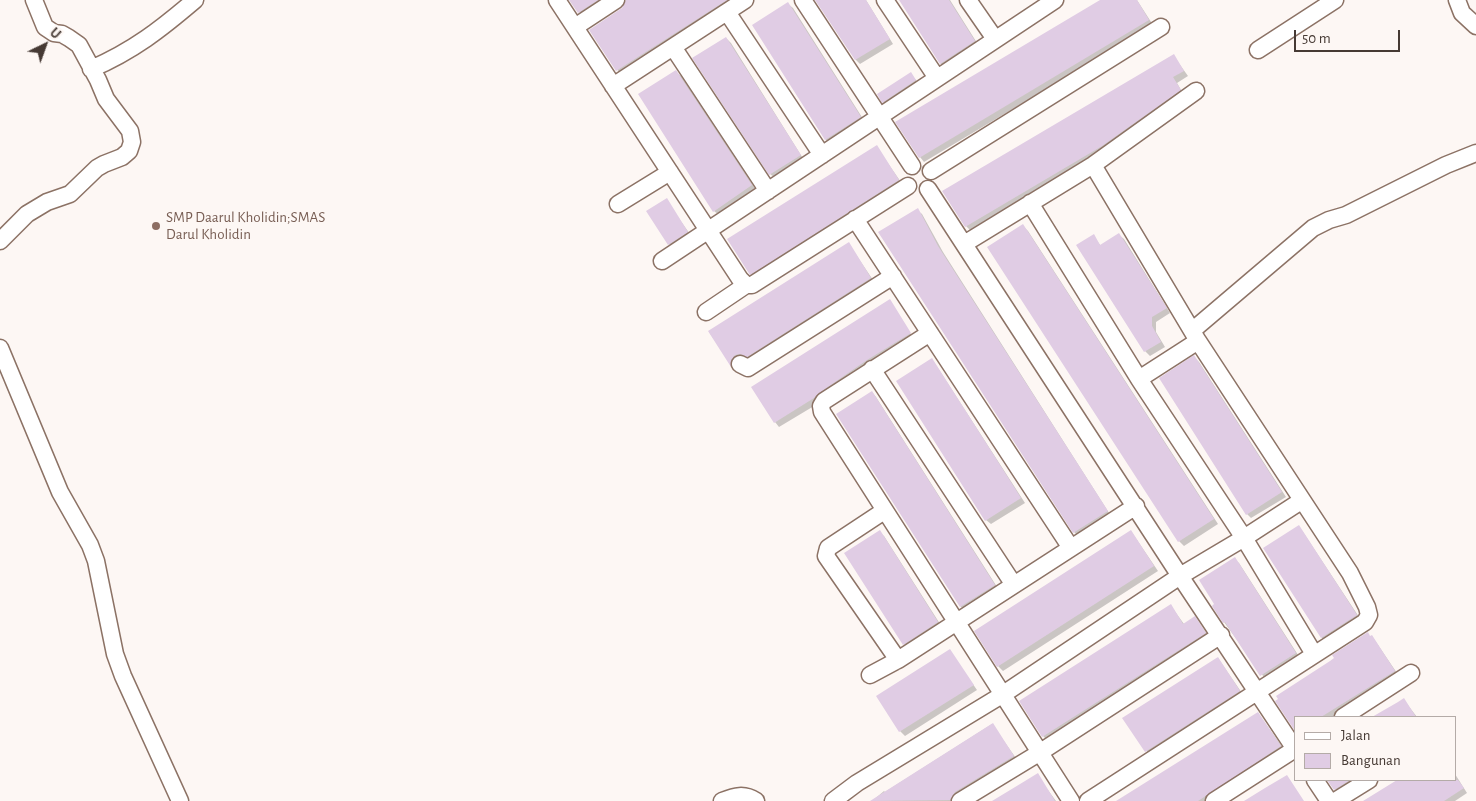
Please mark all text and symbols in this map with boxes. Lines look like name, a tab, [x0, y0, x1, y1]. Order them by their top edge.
north arrow	[20, 20, 70, 70]
scale bar	[1296, 20, 1402, 52]
text: U	[47, 26, 63, 42]
text: 50 m	[1302, 31, 1331, 46]
place label: SMP Daarul Kholidin;SMAS Darul Kholidin	[166, 208, 325, 243]
marker: SMP Daarul Kholidin;SMAS Darul Kholidin	[150, 220, 162, 232]
legend	[1294, 716, 1456, 781]
text: Jalan	[1341, 728, 1371, 743]
text: Bangunan	[1341, 753, 1401, 768]

